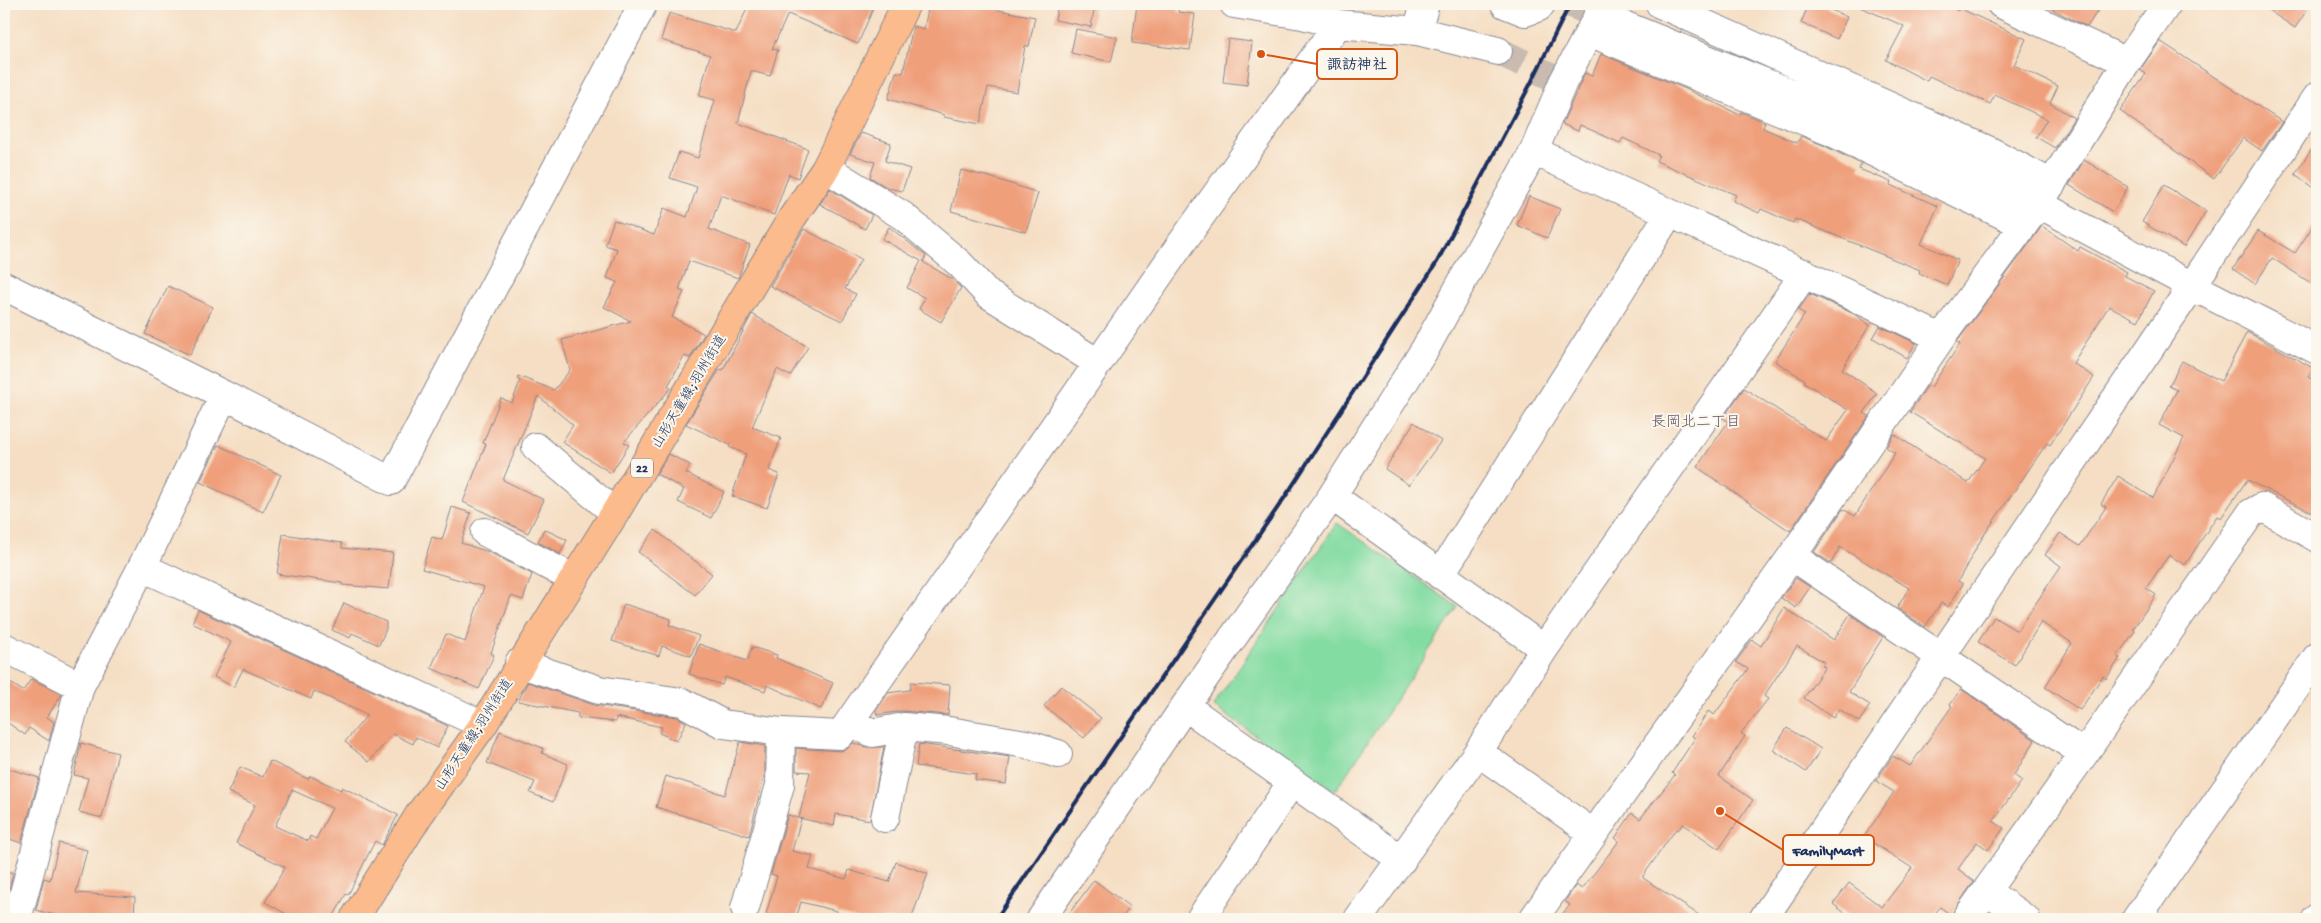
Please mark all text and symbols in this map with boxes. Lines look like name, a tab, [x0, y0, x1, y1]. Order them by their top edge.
callout: 諏訪神社	[1317, 49, 1397, 79]
text: 諏訪神社	[1327, 56, 1387, 75]
street label: 山形天童線;羽州街道	[649, 332, 731, 453]
district label: 長岡北二丁目	[1651, 414, 1741, 432]
road number: 22	[631, 458, 653, 478]
street label: 山形天童線;羽州街道	[432, 676, 518, 795]
callout: FamilyMart	[1783, 835, 1874, 865]
text: FamilyMart	[1792, 843, 1865, 861]

